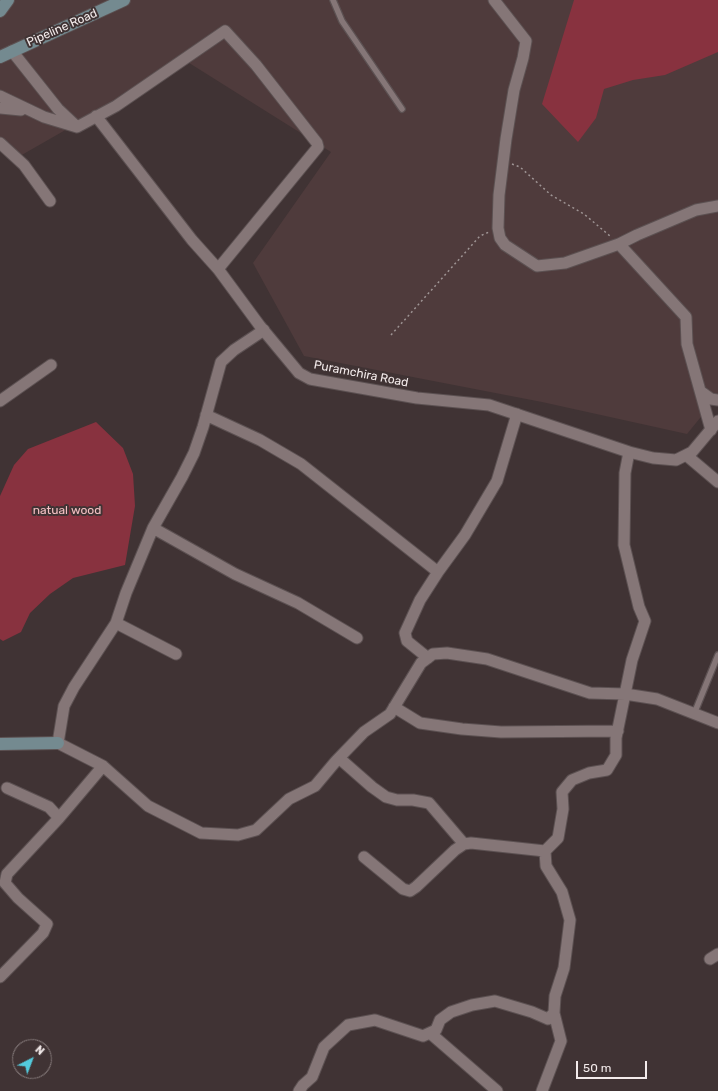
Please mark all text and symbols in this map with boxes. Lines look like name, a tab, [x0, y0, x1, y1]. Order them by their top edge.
street label: Pipeline Road	[25, 6, 99, 50]
street label: Puramchira Road	[313, 358, 409, 390]
park label: natual wood	[33, 504, 101, 518]
north arrow	[12, 1039, 52, 1079]
text: N	[32, 1043, 47, 1058]
scale bar	[578, 1053, 649, 1079]
text: 50 m	[583, 1061, 611, 1075]

